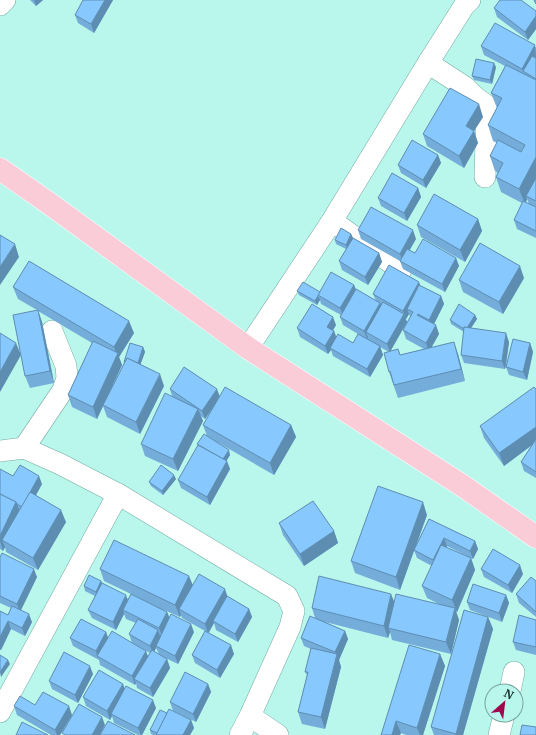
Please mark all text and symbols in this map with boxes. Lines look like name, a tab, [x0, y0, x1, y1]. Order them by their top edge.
north arrow	[484, 683, 524, 723]
text: N	[502, 686, 516, 703]

